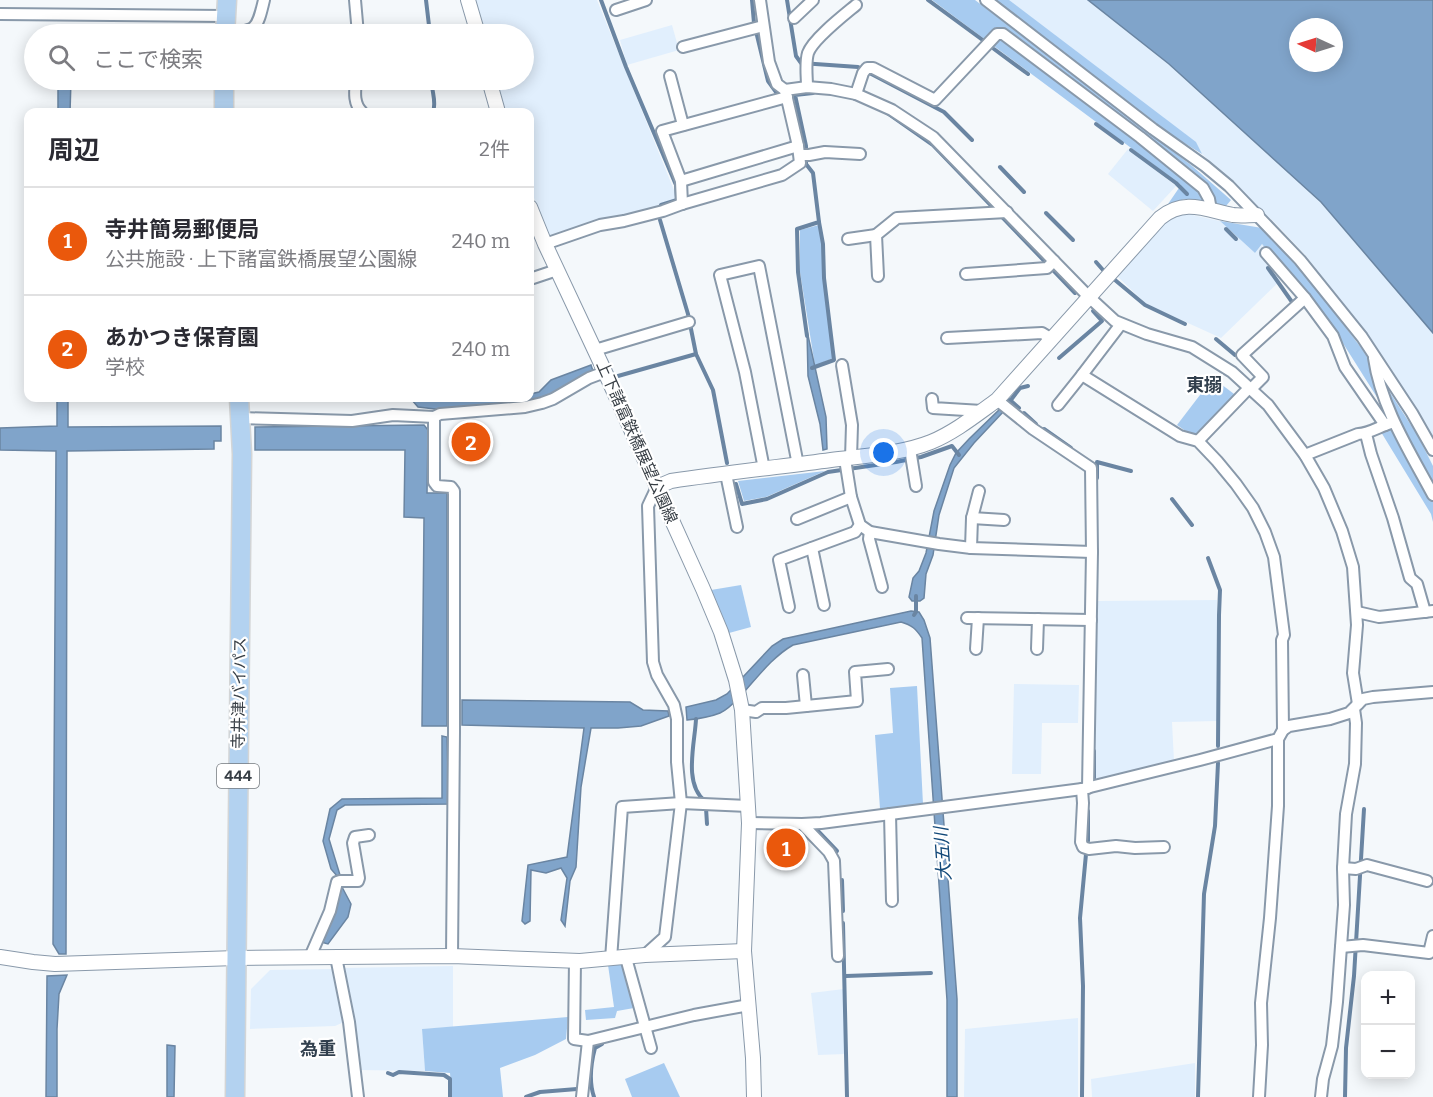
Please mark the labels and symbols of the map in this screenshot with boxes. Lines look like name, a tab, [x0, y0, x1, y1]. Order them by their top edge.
north arrow	[1289, 18, 1343, 72]
street label: 上下諸富鉄橋展望公園線	[593, 358, 681, 526]
district label: 東搦	[1186, 374, 1222, 396]
pin: 2	[452, 420, 490, 464]
your location	[869, 438, 898, 467]
street label: 寺井津バイパス	[229, 637, 249, 749]
road number: 444	[217, 764, 259, 788]
water label: 大五川	[930, 824, 956, 882]
pin: 1	[766, 826, 806, 870]
district label: 為重	[300, 1038, 336, 1060]

